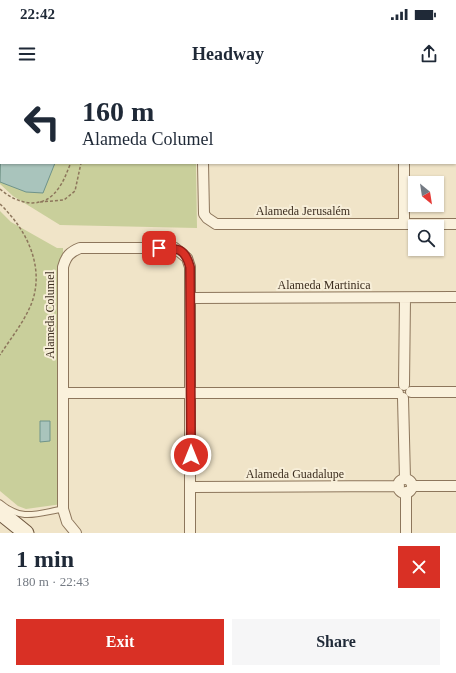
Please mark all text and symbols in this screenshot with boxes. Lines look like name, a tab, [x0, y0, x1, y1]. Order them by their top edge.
text: 22:42	[20, 6, 55, 22]
icon: menu	[16, 43, 38, 65]
icon: share	[418, 43, 440, 65]
text: Headway	[192, 44, 264, 64]
icon: left	[16, 96, 68, 148]
text: 160 m	[82, 96, 154, 127]
text: Alameda Columel	[82, 129, 213, 149]
north arrow	[408, 176, 444, 212]
map controls	[408, 176, 444, 256]
street label: Alameda Jerusalém	[256, 204, 351, 218]
button: search	[408, 220, 444, 256]
pin	[142, 231, 176, 265]
icon: arrive	[148, 237, 170, 259]
street label: Alameda Columel	[43, 271, 57, 359]
street label: Alameda Martinica	[278, 278, 371, 292]
position arrow	[170, 434, 212, 476]
street label: Alameda Guadalupe	[246, 467, 344, 481]
text: 1 min	[16, 546, 74, 572]
button: close	[398, 546, 440, 588]
text: 180 m · 22:43	[16, 574, 89, 589]
button: Exit	[16, 619, 224, 665]
button: Share	[232, 619, 440, 665]

